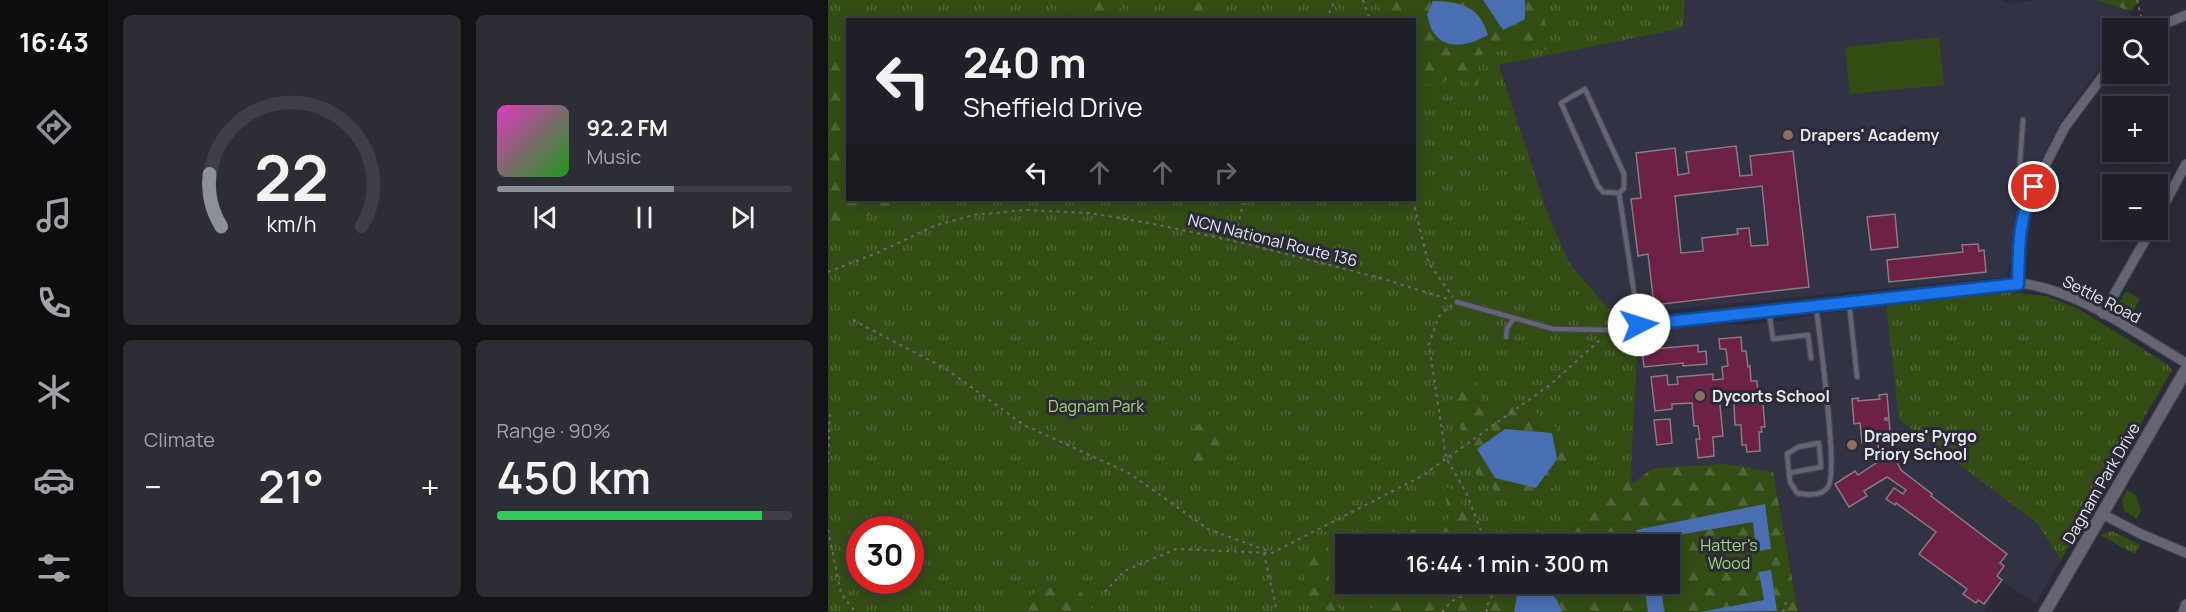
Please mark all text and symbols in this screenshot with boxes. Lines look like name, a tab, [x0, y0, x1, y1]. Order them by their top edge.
map controls	[2102, 18, 2168, 240]
button: search	[2102, 18, 2168, 84]
text: 16:43	[19, 23, 89, 60]
text: 240 m	[963, 33, 1087, 91]
icon: left	[864, 42, 942, 120]
text: Sheffield Drive	[963, 88, 1143, 125]
button: +	[2102, 96, 2168, 162]
icon: directions	[33, 106, 75, 148]
text: 92.2 FM	[587, 113, 668, 143]
place label: Drapers' Academy	[1800, 124, 1939, 146]
marker: Drapers' Academy	[1781, 128, 1795, 142]
text: 22	[255, 134, 329, 220]
text: Music	[587, 143, 641, 170]
icon: left	[1020, 156, 1053, 189]
icon: ahead	[1083, 156, 1116, 189]
icon: ahead	[1146, 156, 1179, 189]
icon: right	[1209, 156, 1242, 189]
pin	[2008, 161, 2059, 212]
icon: arrive	[2017, 170, 2050, 203]
button: −	[2102, 174, 2168, 240]
icon: music	[33, 194, 75, 236]
icon: previous	[529, 201, 562, 234]
icon: pause	[628, 201, 661, 234]
icon: next	[726, 201, 759, 234]
street label: NCN National Route 136	[1186, 208, 1360, 272]
text: km/h	[267, 209, 317, 238]
street label: Settle Road	[2059, 270, 2145, 328]
icon: phone	[33, 282, 75, 324]
position arrow	[1607, 293, 1671, 357]
icon: climate	[33, 371, 75, 413]
place label: Dycorts School	[1712, 385, 1830, 407]
marker: Dycorts School	[1693, 389, 1707, 403]
park label: Dagnam Park	[1048, 395, 1145, 417]
text: Range · 90%	[497, 417, 611, 444]
street label: Dagnam Park Drive	[2057, 418, 2145, 548]
place label: Drapers' Pyrgo Priory School	[1864, 425, 1977, 465]
text: Climate	[144, 426, 215, 453]
marker: Drapers' Pyrgo Priory School	[1845, 438, 1859, 452]
text: 450 km	[497, 446, 651, 508]
text: 21°	[258, 455, 324, 517]
icon: car	[33, 459, 75, 501]
text: −	[144, 464, 162, 509]
text: +	[420, 464, 439, 509]
speed limit sign: 30	[846, 516, 924, 594]
park label: Hatter's Wood	[1700, 534, 1758, 574]
icon: filters	[33, 547, 75, 589]
text: 16:44 · 1 min · 300 m	[1406, 549, 1609, 579]

